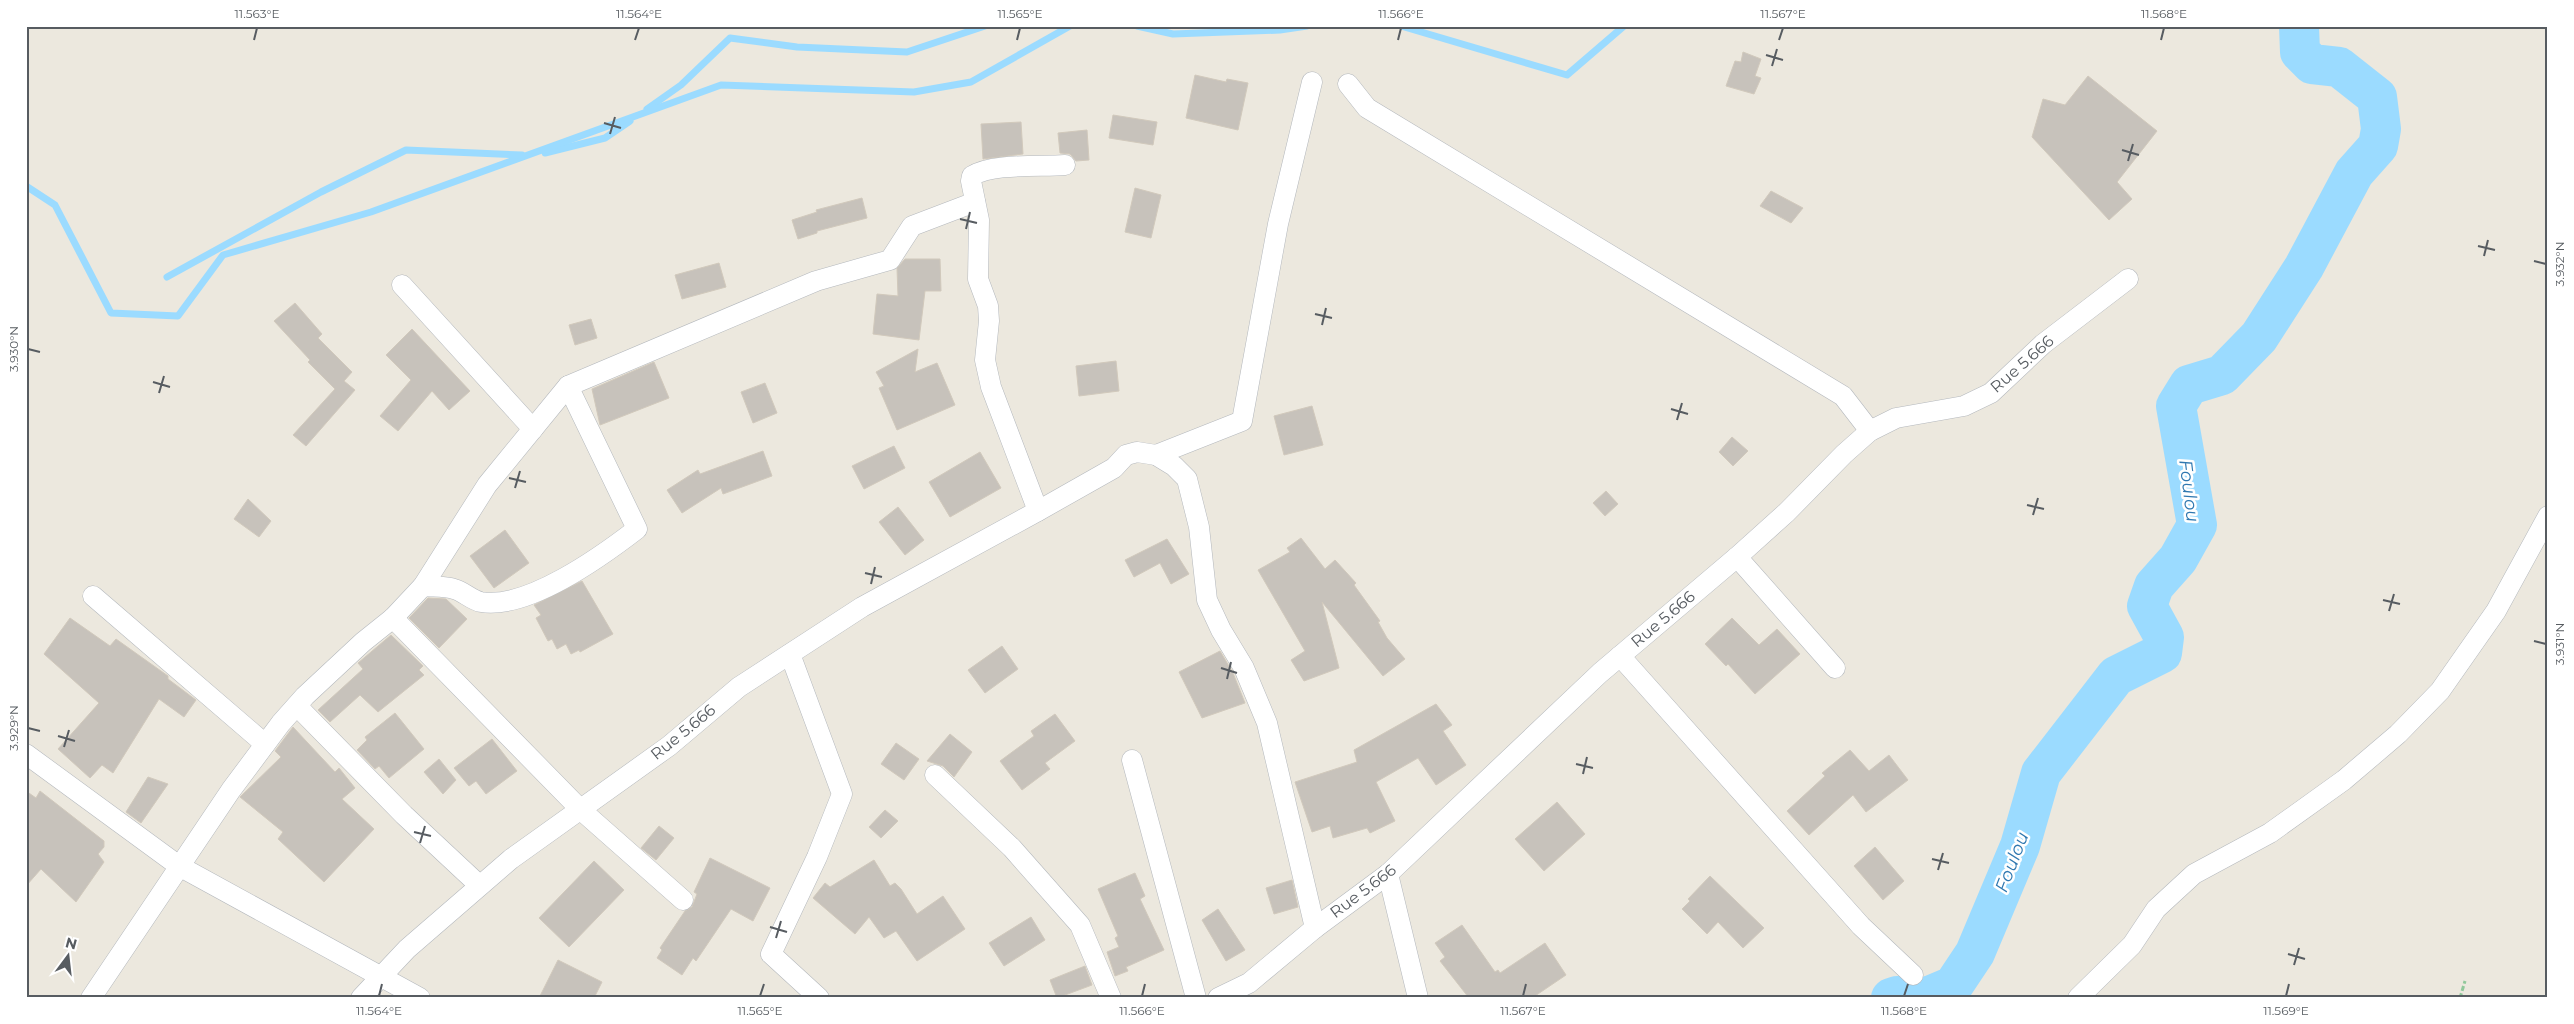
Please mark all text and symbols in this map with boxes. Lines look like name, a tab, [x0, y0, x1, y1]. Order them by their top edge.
text: 11.563°E	[235, 6, 279, 21]
text: 11.564°E	[616, 6, 662, 21]
text: 11.565°E	[998, 6, 1042, 21]
text: 11.566°E	[1378, 6, 1424, 21]
text: 11.567°E	[1760, 6, 1806, 21]
text: 11.568°E	[2141, 6, 2187, 21]
text: 3.932°N	[2552, 242, 2567, 286]
text: 3.930°N	[6, 326, 21, 372]
street label: Rue 5.666	[1986, 331, 2058, 397]
water label: Foulou	[2174, 459, 2204, 523]
street label: Rue 5.666	[1627, 587, 1699, 651]
text: 3.931°N	[2552, 623, 2567, 665]
street label: Rue 5.666	[647, 700, 719, 764]
text: 3.929°N	[6, 705, 21, 751]
water label: Foulou	[1990, 829, 2034, 895]
street label: Rue 5.666	[1326, 860, 1400, 922]
north arrow	[42, 932, 92, 982]
text: N	[64, 933, 79, 954]
text: 11.564°E	[356, 1003, 402, 1018]
text: 11.565°E	[738, 1003, 782, 1018]
text: 11.566°E	[1119, 1003, 1165, 1018]
text: 11.567°E	[1500, 1003, 1546, 1018]
text: 11.568°E	[1881, 1003, 1927, 1018]
text: 11.569°E	[2263, 1003, 2309, 1018]

